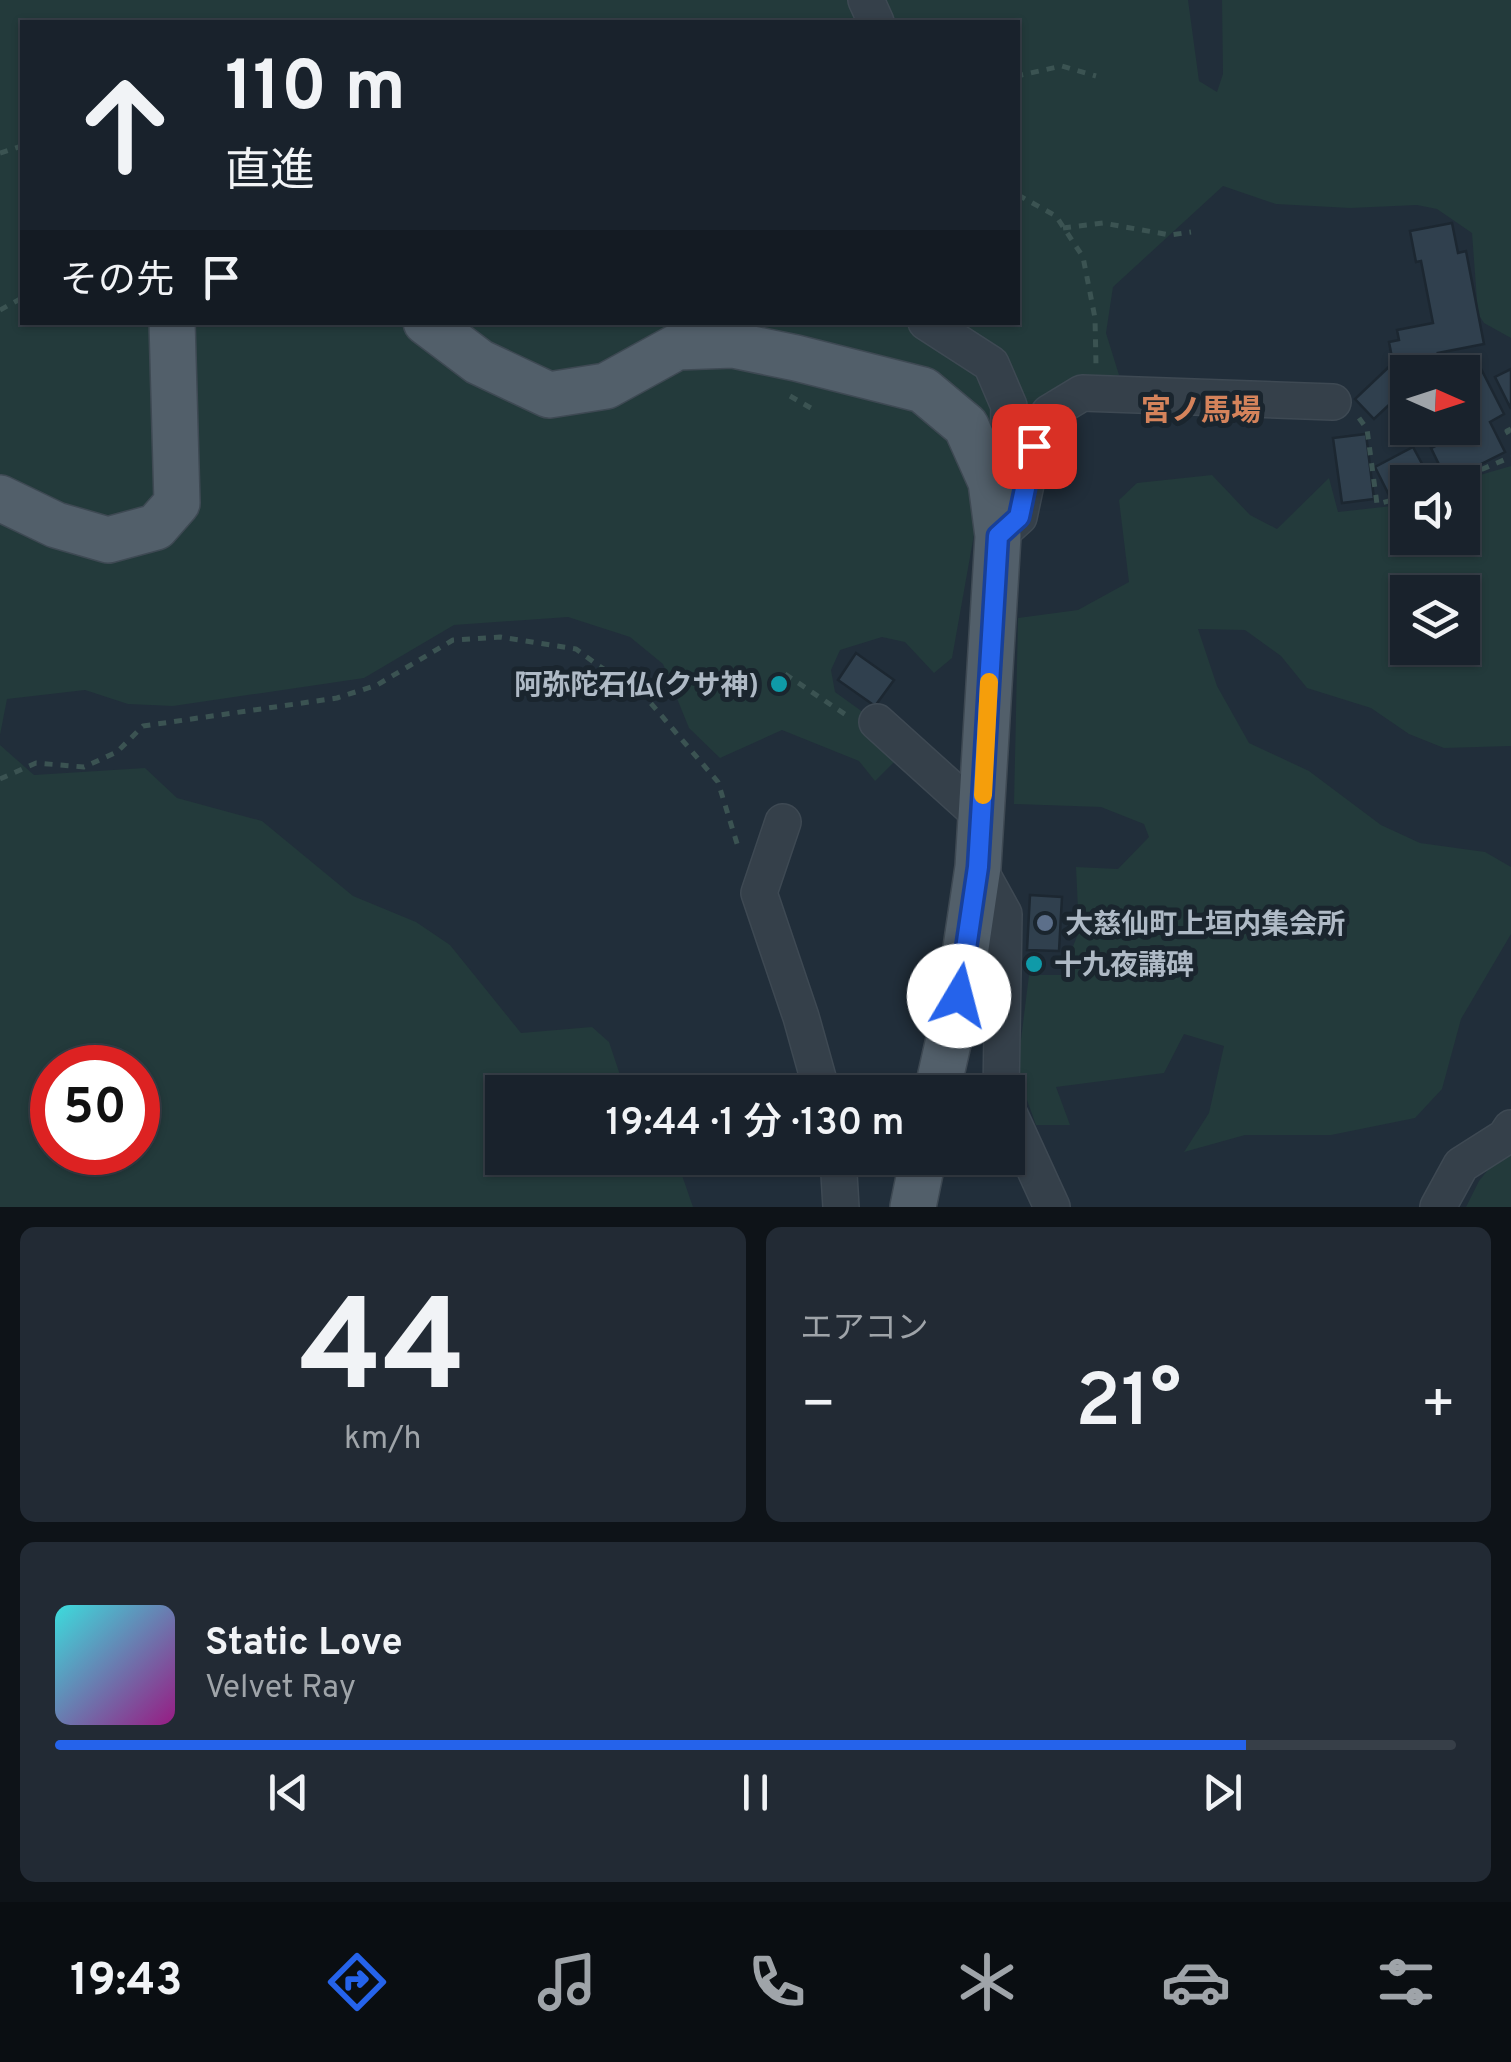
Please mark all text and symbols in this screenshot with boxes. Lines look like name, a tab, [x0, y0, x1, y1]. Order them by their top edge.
text: 110 m	[225, 46, 406, 135]
icon: ahead	[60, 60, 190, 190]
text: 直進	[225, 145, 315, 202]
icon: arrive	[194, 250, 249, 305]
text: その先	[60, 258, 174, 307]
north arrow	[1390, 355, 1480, 445]
map controls	[1390, 355, 1480, 665]
district label: 宮ノ馬場	[1141, 394, 1261, 431]
pin	[992, 404, 1077, 489]
icon: arrive	[1007, 419, 1062, 474]
button: sound	[1390, 465, 1480, 555]
button: layers	[1390, 575, 1480, 665]
place label: 阿弥陀石仏(クサ神)	[514, 669, 759, 705]
marker: 阿弥陀石仏(クサ神)	[768, 673, 790, 695]
place label: 大慈仙町上垣内集会所	[1065, 908, 1345, 944]
marker: 大慈仙町上垣内集会所	[1034, 912, 1056, 934]
position arrow	[907, 944, 1011, 1048]
place label: 十九夜講碑	[1054, 949, 1194, 985]
marker: 十九夜講碑	[1023, 953, 1045, 975]
speed limit sign: 50	[30, 1045, 160, 1175]
text: 19:44 · 1 分 · 130 m	[606, 1100, 904, 1149]
text: 44	[299, 1272, 466, 1437]
text: エアコン	[801, 1310, 929, 1350]
text: 21°	[1075, 1358, 1181, 1453]
text: −	[801, 1372, 836, 1442]
text: +	[1421, 1372, 1456, 1442]
text: km/h	[344, 1420, 422, 1460]
text: Static Love	[205, 1620, 403, 1669]
text: Velvet Ray	[205, 1669, 356, 1709]
icon: previous	[261, 1765, 316, 1820]
icon: pause	[728, 1765, 783, 1820]
icon: next	[1195, 1765, 1250, 1820]
icon: directions	[322, 1947, 392, 2017]
icon: music	[532, 1947, 602, 2017]
icon: phone	[742, 1947, 812, 2017]
icon: climate	[952, 1947, 1022, 2017]
icon: car	[1161, 1947, 1231, 2017]
icon: filters	[1371, 1947, 1441, 2017]
text: 19:43	[70, 1954, 182, 2011]

